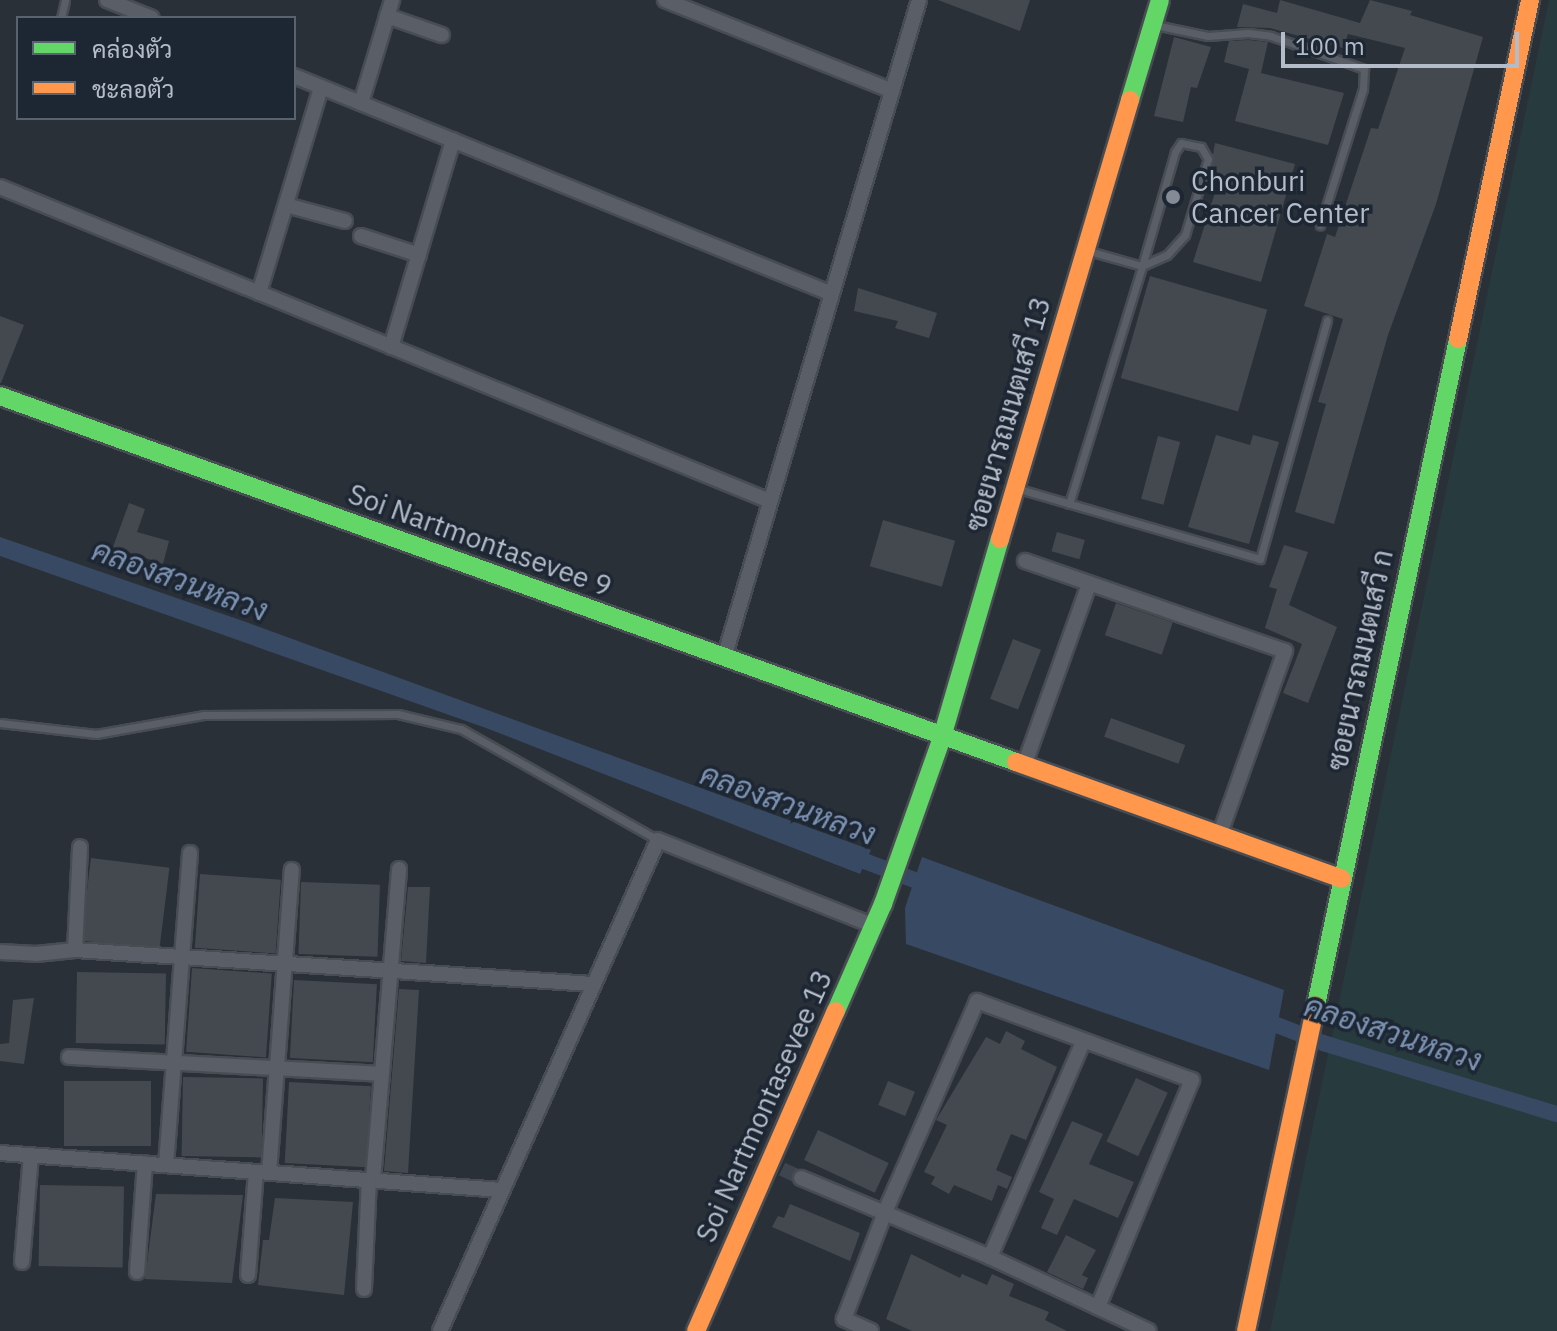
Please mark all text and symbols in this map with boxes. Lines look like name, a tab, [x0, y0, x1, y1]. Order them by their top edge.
legend	[16, 16, 296, 120]
scale bar	[1285, 16, 1523, 66]
text: 100 m	[1295, 30, 1365, 62]
text: คล่องตัว	[92, 33, 172, 65]
text: ชะลอตัว	[92, 73, 174, 105]
place label: Chonburi Cancer Center	[1191, 164, 1369, 230]
marker: Chonburi Cancer Center	[1162, 186, 1184, 208]
street label: ซอยนารถมนตเสวี 13	[958, 293, 1058, 535]
street label: Soi Nartmontasevee 9	[344, 477, 616, 603]
water label: คลองสวนหลวง	[87, 532, 273, 628]
street label: ซอยนารถมนตเสวี ก	[1320, 546, 1400, 774]
water label: คลองสวนหลวง	[695, 756, 881, 852]
street label: Soi Nartmontasevee 13	[689, 965, 839, 1247]
water label: คลองสวนหลวง	[1300, 987, 1486, 1079]

